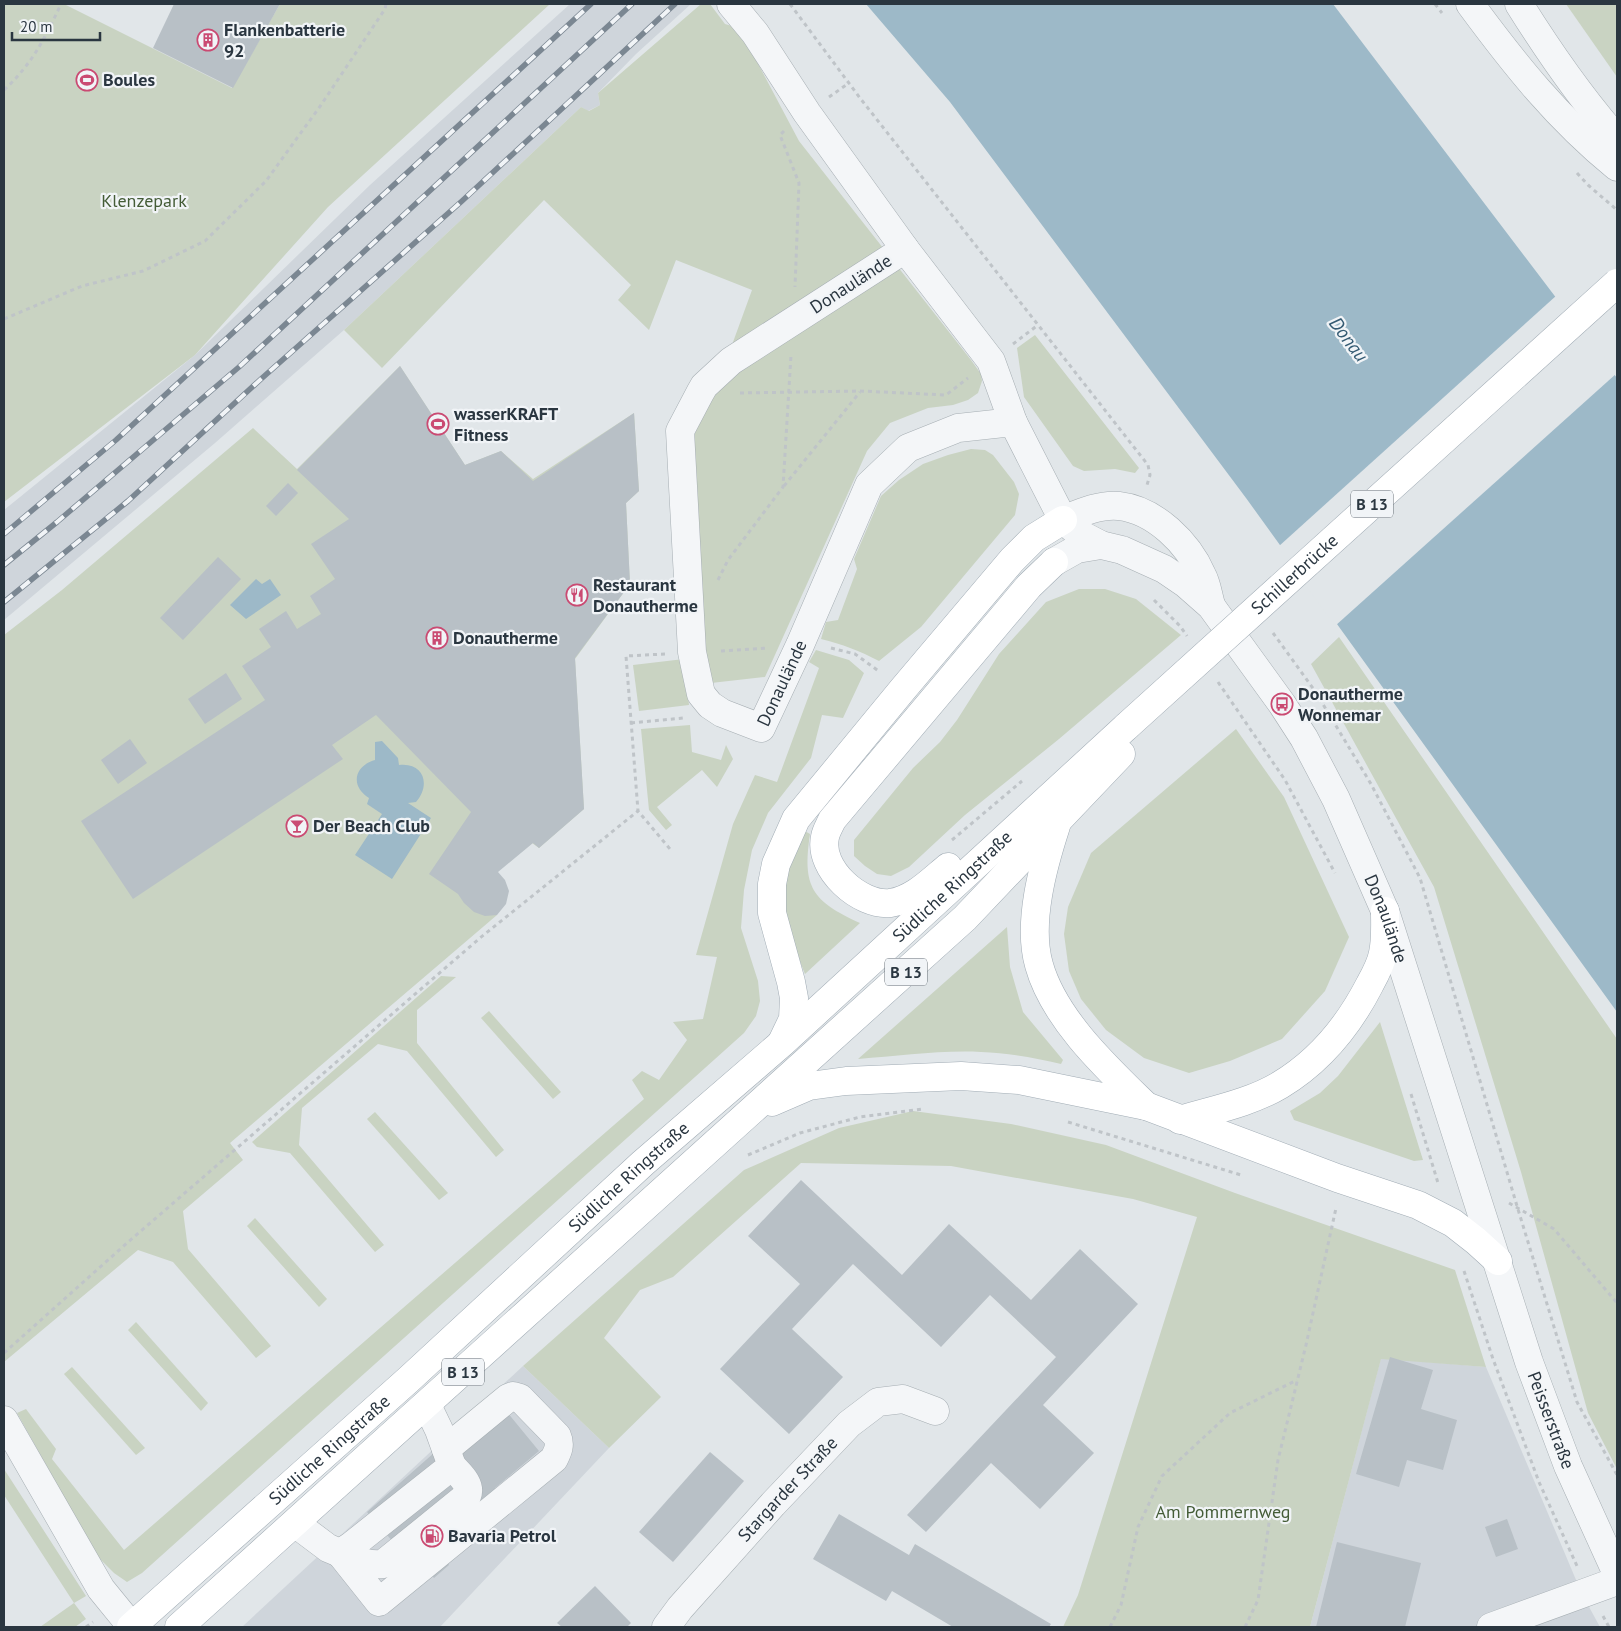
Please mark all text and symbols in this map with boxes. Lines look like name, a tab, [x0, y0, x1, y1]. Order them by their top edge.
scale bar	[12, 10, 100, 42]
text: 20 m	[20, 17, 53, 36]
place label: Flankenbatterie 92	[224, 18, 345, 62]
building icon: Flankenbatterie 92	[196, 28, 220, 52]
sports icon: Boules	[75, 68, 99, 92]
place label: Boules	[103, 68, 155, 91]
park label: Klenzepark	[101, 189, 187, 212]
street label: Donaulände	[806, 249, 896, 318]
water label: Donau	[1324, 312, 1374, 366]
place label: wasserKRAFT Fitness	[453, 402, 559, 446]
sports icon: wasserKRAFT Fitness	[426, 412, 450, 436]
road number: B 13	[1351, 490, 1393, 518]
street label: Schillerbrücke	[1246, 529, 1343, 619]
place label: Restaurant Donautherme	[593, 573, 698, 617]
restaurant icon: Restaurant Donautherme	[565, 583, 589, 607]
building icon: Donautherme	[425, 626, 449, 650]
place label: Donautherme	[453, 626, 558, 649]
street label: Donaulände	[751, 636, 812, 730]
place label: Donautherme Wonnemar	[1298, 682, 1403, 726]
bus stop icon: Donautherme Wonnemar	[1270, 692, 1294, 716]
bar icon: Der Beach Club	[285, 814, 309, 838]
place label: Der Beach Club	[313, 814, 430, 837]
street label: Südliche Ringstraße	[887, 825, 1017, 947]
street label: Donaulände	[1359, 871, 1413, 966]
road number: B 13	[885, 959, 927, 986]
street label: Südliche Ringstraße	[563, 1116, 694, 1237]
road number: B 13	[442, 1358, 484, 1385]
street label: Peisserstraße	[1523, 1368, 1580, 1472]
street label: Südliche Ringstraße	[264, 1390, 395, 1510]
street label: Stargarder Straße	[733, 1431, 842, 1546]
park label: Am Pommernweg	[1156, 1500, 1291, 1523]
fuel station icon: Bavaria Petrol	[420, 1524, 444, 1548]
place label: Bavaria Petrol	[448, 1524, 557, 1547]

